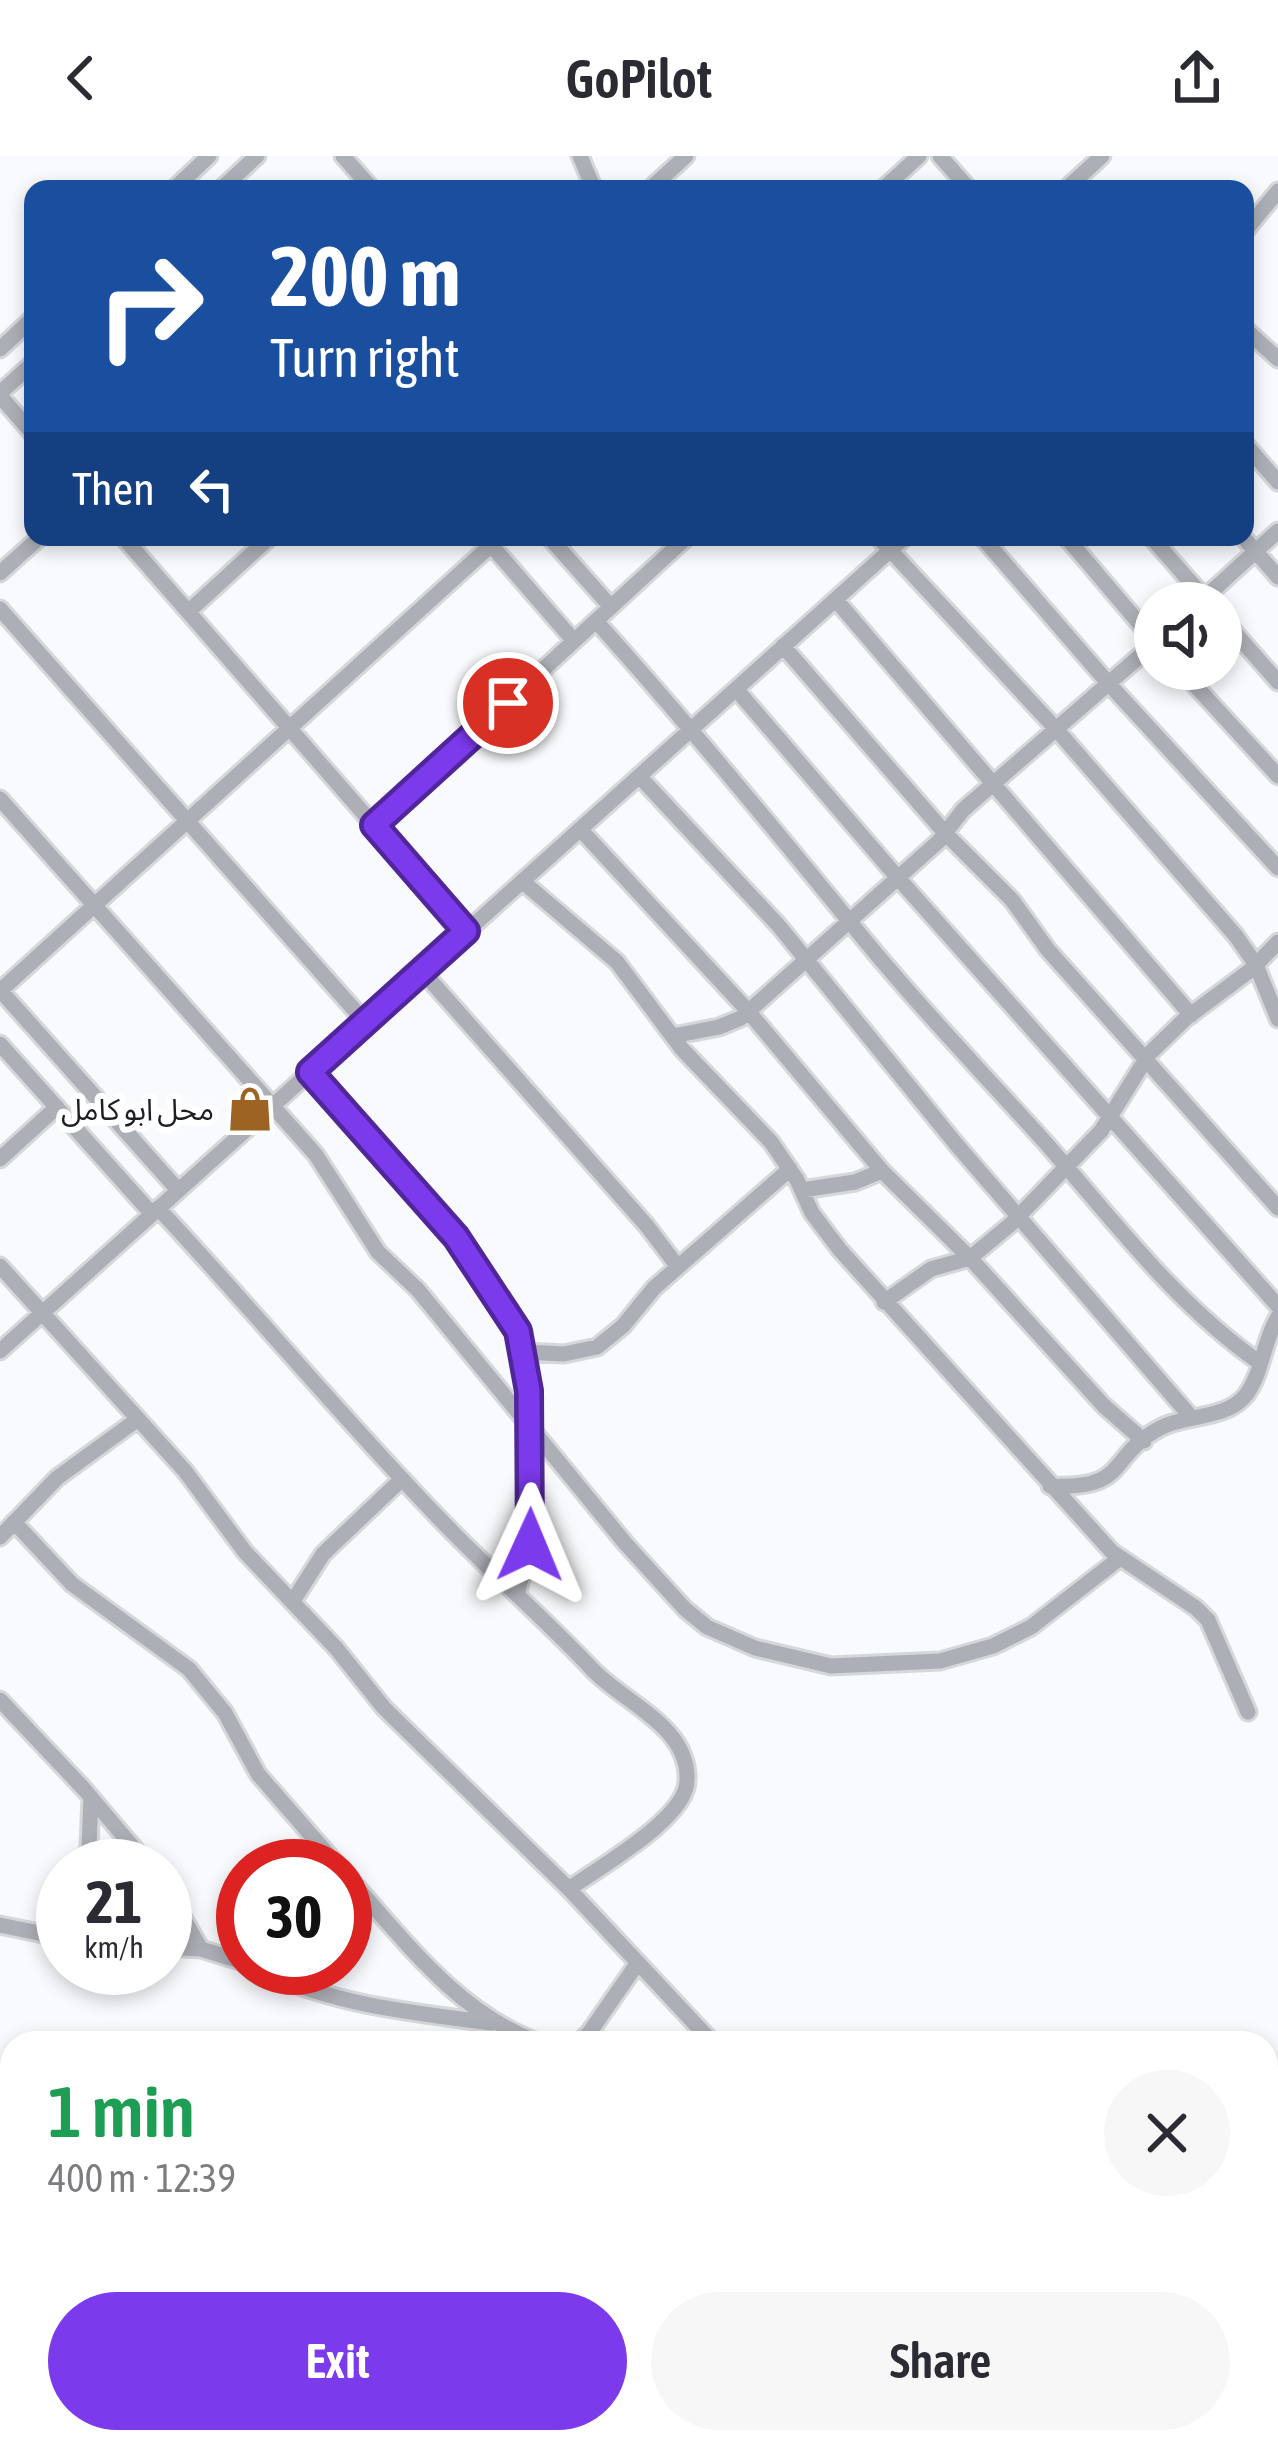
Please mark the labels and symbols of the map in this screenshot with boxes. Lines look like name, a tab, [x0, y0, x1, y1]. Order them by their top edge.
pin	[457, 652, 559, 754]
shop icon: محل ابو كامل	[225, 1084, 275, 1134]
place label: محل ابو كامل	[61, 1092, 214, 1127]
position arrow	[467, 1482, 593, 1608]
speed limit sign: 30	[216, 1839, 372, 1995]

